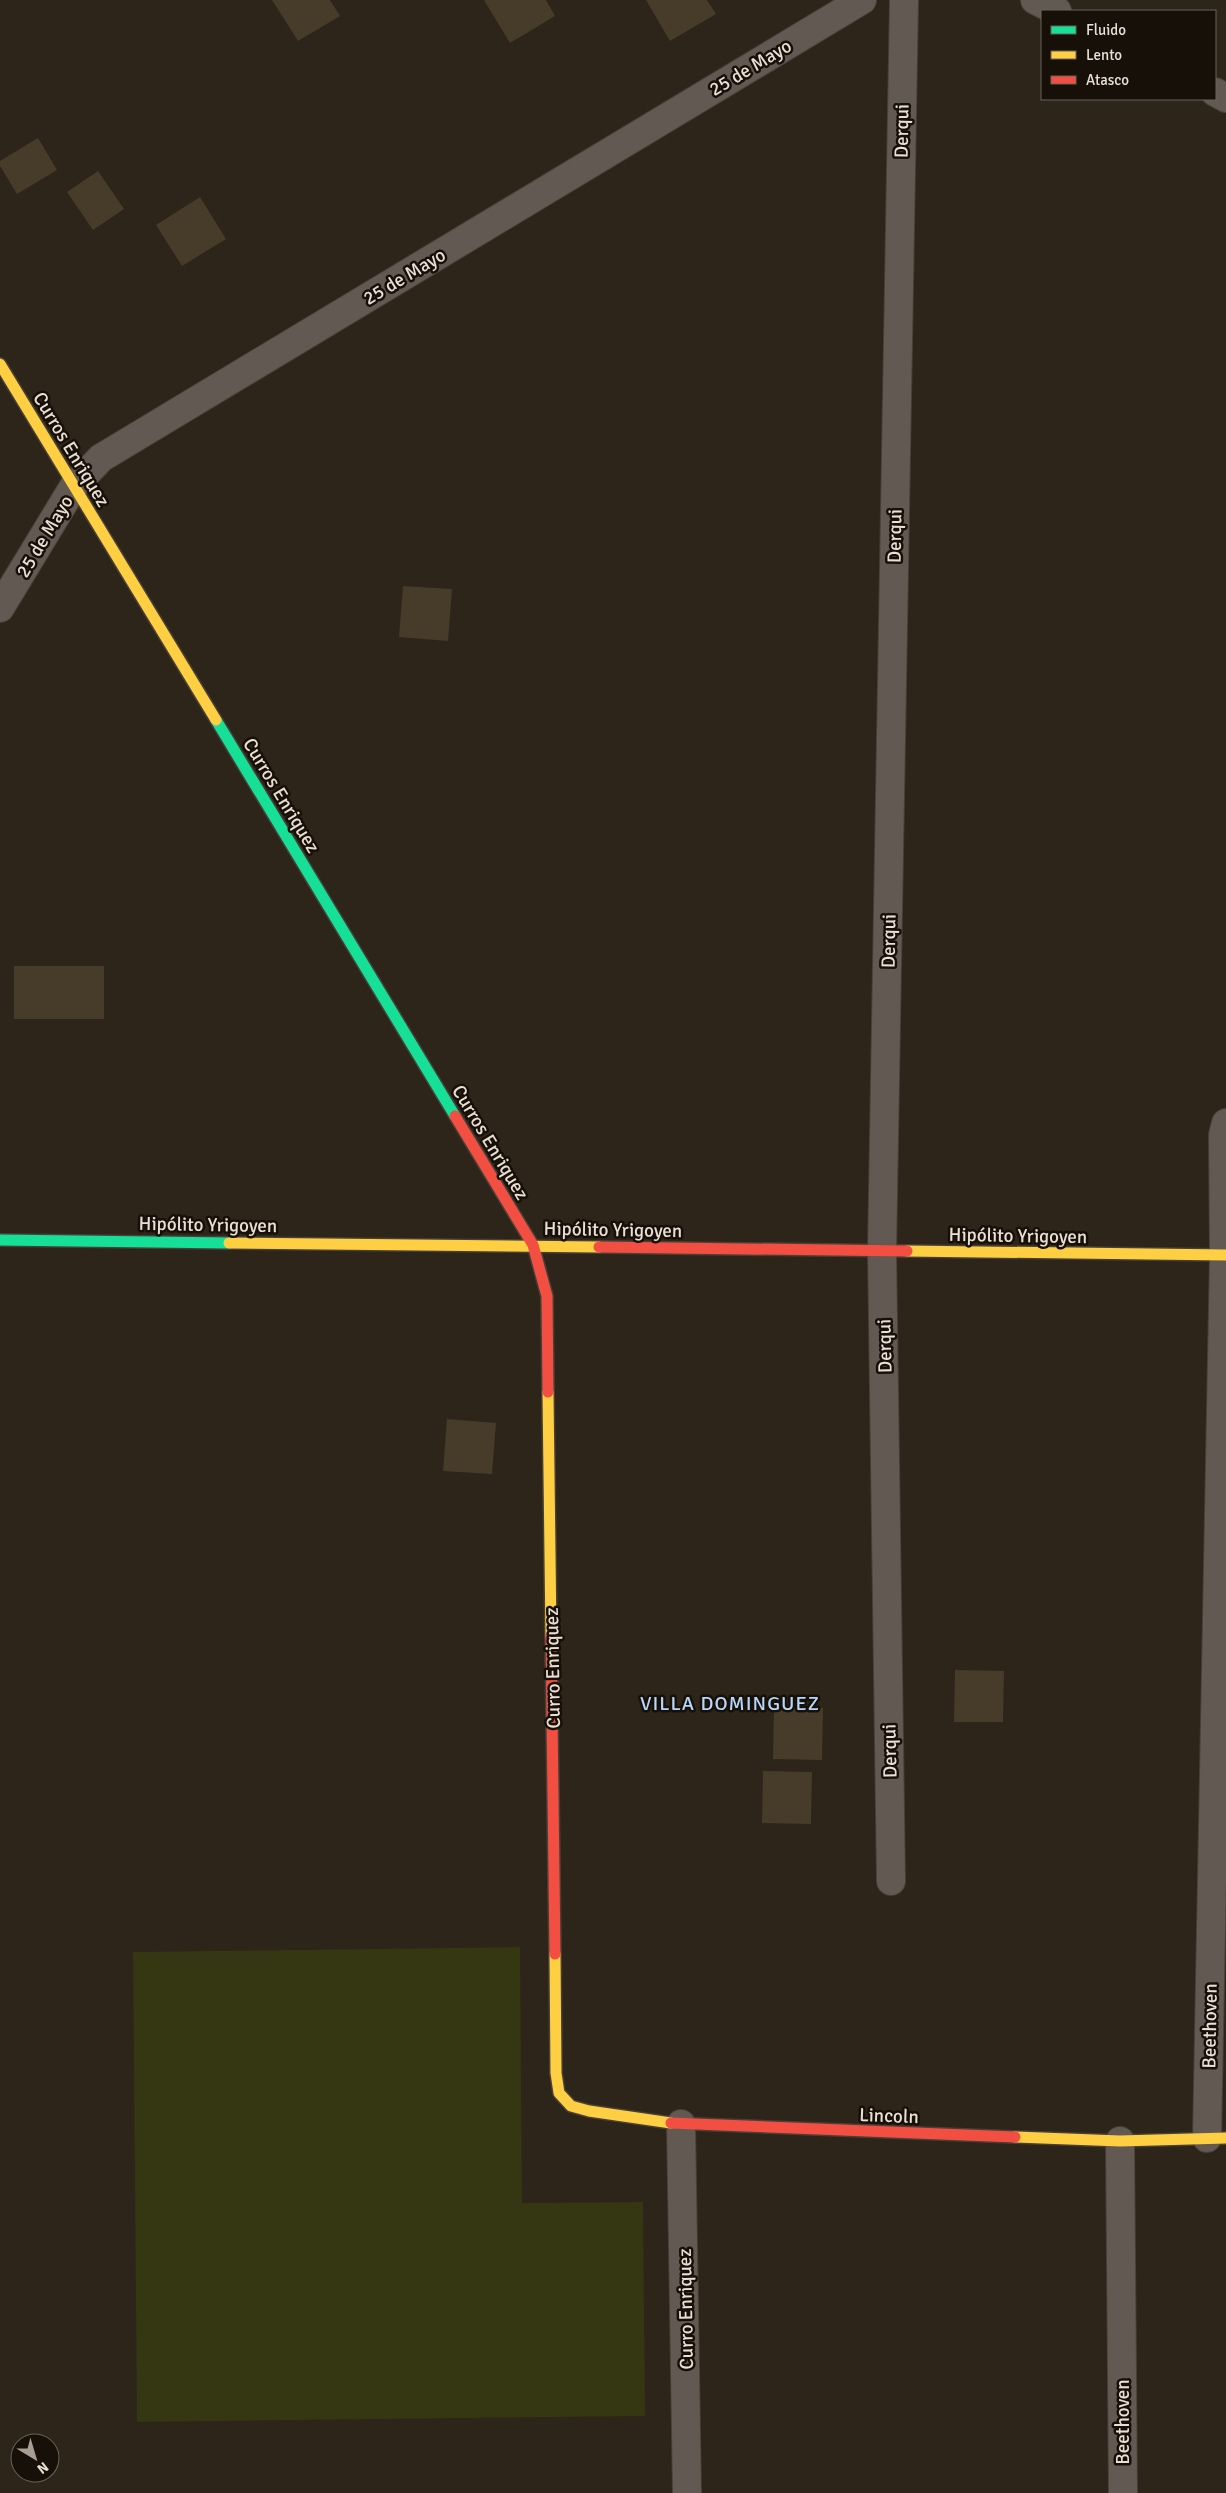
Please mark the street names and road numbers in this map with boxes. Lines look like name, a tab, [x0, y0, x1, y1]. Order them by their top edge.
street label: 25 de Mayo	[705, 34, 796, 102]
street label: Derqui	[890, 104, 914, 158]
street label: 25 de Mayo	[359, 243, 450, 311]
street label: Curros Enriquez	[27, 388, 115, 511]
street label: 25 de Mayo	[11, 491, 79, 582]
street label: Derqui	[883, 509, 907, 563]
street label: Curros Enriquez	[237, 734, 325, 857]
street label: Derqui	[877, 914, 901, 968]
street label: Curros Enriquez	[446, 1081, 534, 1204]
street label: Hipólito Yrigoyen	[138, 1212, 277, 1238]
street label: Hipólito Yrigoyen	[543, 1217, 682, 1243]
street label: Hipólito Yrigoyen	[948, 1223, 1087, 1249]
street label: Derqui	[873, 1319, 897, 1373]
street label: Curro Enriquez	[540, 1607, 566, 1729]
street label: Derqui	[878, 1724, 902, 1778]
street label: Beethoven	[1197, 1983, 1223, 2069]
street label: Lincoln	[859, 2103, 919, 2129]
street label: Curro Enriquez	[673, 2248, 699, 2370]
street label: Beethoven	[1111, 2379, 1135, 2465]

